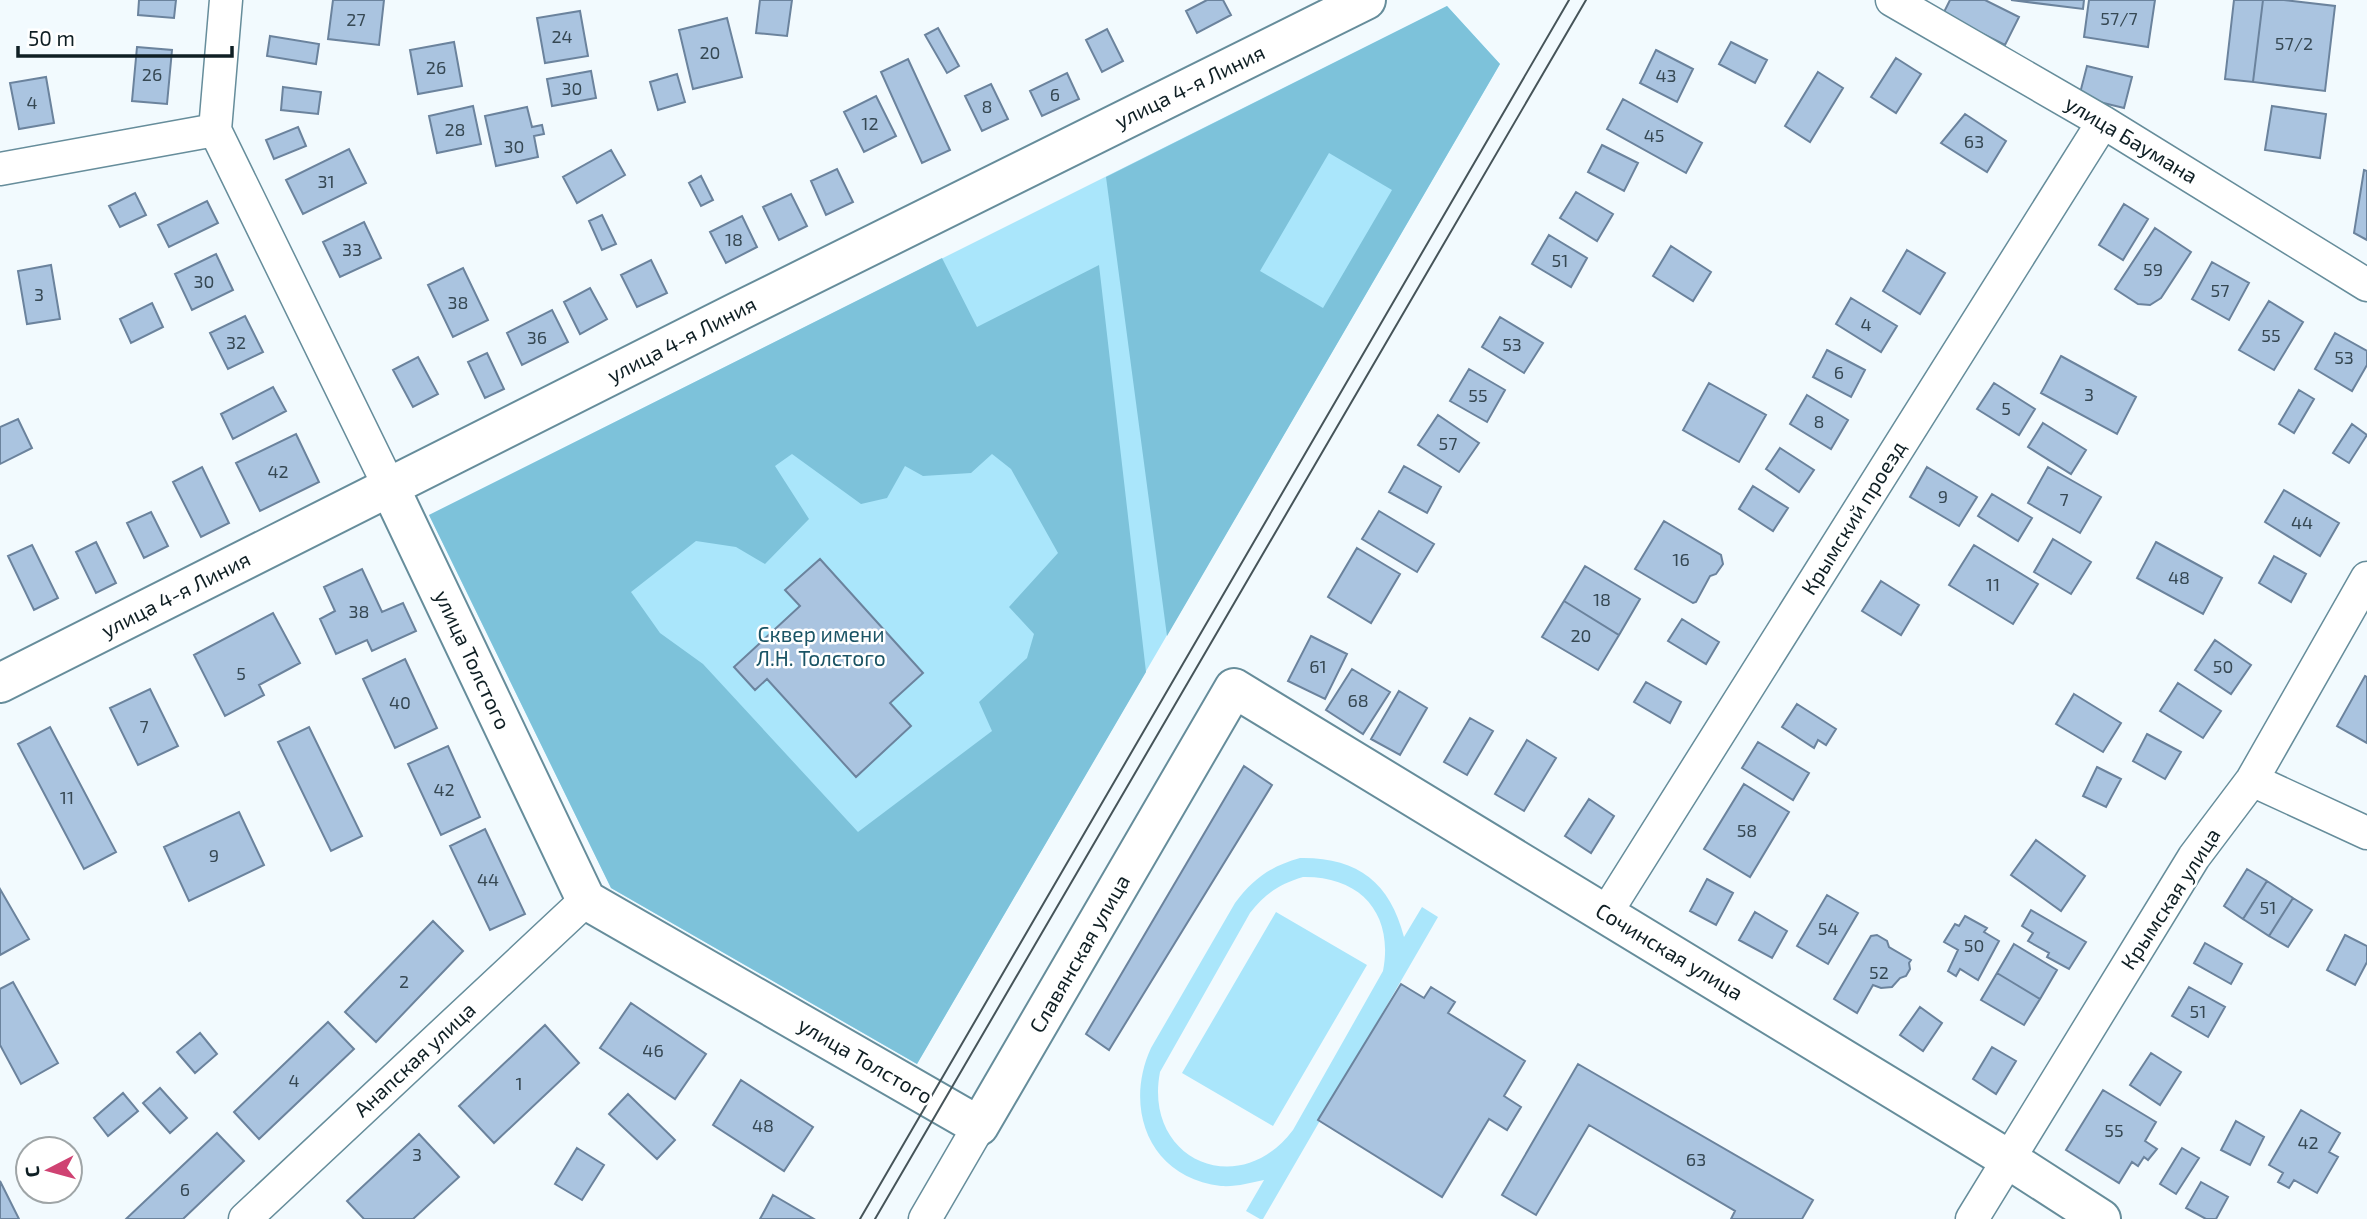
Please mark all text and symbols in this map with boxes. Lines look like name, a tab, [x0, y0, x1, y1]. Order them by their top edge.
house number: 57/7	[2100, 7, 2138, 29]
house number: 27	[346, 8, 366, 30]
scale bar	[18, 14, 231, 58]
text: 50 m	[28, 25, 75, 50]
house number: 24	[551, 25, 573, 47]
house number: 57/2	[2275, 32, 2313, 54]
street label: улица 4-я Линия	[1110, 39, 1269, 134]
house number: 20	[700, 41, 720, 63]
house number: 26	[426, 56, 446, 78]
house number: 26	[142, 63, 162, 85]
house number: 43	[1655, 64, 1677, 86]
house number: 30	[562, 77, 582, 99]
house number: 6	[1050, 83, 1060, 105]
street label: улица Баумана	[2061, 89, 2202, 189]
house number: 4	[26, 91, 38, 113]
house number: 8	[982, 95, 992, 117]
house number: 12	[861, 112, 879, 134]
house number: 28	[444, 118, 466, 140]
house number: 45	[1644, 124, 1664, 146]
house number: 63	[1964, 130, 1984, 152]
house number: 30	[504, 135, 524, 157]
house number: 31	[317, 170, 335, 192]
house number: 18	[725, 228, 743, 250]
house number: 33	[342, 238, 362, 260]
house number: 51	[1552, 249, 1568, 271]
house number: 59	[2143, 258, 2163, 280]
house number: 30	[194, 270, 214, 292]
house number: 57	[2211, 279, 2229, 301]
house number: 3	[34, 283, 44, 305]
street label: улица 4-я Линия	[603, 290, 760, 388]
house number: 38	[448, 291, 468, 313]
house number: 4	[1860, 313, 1872, 335]
house number: 55	[2261, 324, 2281, 346]
house number: 36	[527, 326, 547, 348]
house number: 32	[226, 331, 246, 353]
house number: 53	[1502, 333, 1522, 355]
house number: 53	[2334, 346, 2354, 368]
house number: 6	[1834, 361, 1844, 383]
house number: 3	[2084, 383, 2094, 405]
house number: 55	[1468, 384, 1488, 406]
house number: 5	[2001, 397, 2011, 419]
house number: 8	[1814, 410, 1824, 432]
house number: 57	[1439, 432, 1457, 454]
street label: Крымский проезд	[1795, 436, 1910, 599]
house number: 42	[267, 460, 289, 482]
house number: 9	[1938, 485, 1948, 507]
house number: 7	[2059, 488, 2069, 510]
house number: 44	[2291, 511, 2313, 533]
street label: улица 4-я Линия	[97, 545, 254, 643]
house number: 16	[1672, 548, 1690, 570]
house number: 48	[2168, 566, 2190, 588]
house number: 11	[1986, 573, 2000, 595]
street label: улица Толстого	[429, 586, 517, 733]
house number: 18	[1593, 588, 1611, 610]
house number: 38	[349, 600, 369, 622]
park label: Сквер имени Л.Н. Толстого	[756, 621, 886, 670]
house number: 20	[1571, 624, 1591, 646]
house number: 61	[1309, 655, 1327, 677]
house number: 50	[2213, 655, 2233, 677]
house number: 5	[236, 662, 246, 684]
house number: 68	[1347, 689, 1369, 711]
house number: 40	[389, 691, 411, 713]
house number: 7	[139, 715, 149, 737]
house number: 42	[433, 778, 455, 800]
house number: 11	[60, 786, 74, 808]
house number: 58	[1737, 819, 1757, 841]
street label: Крымская улица	[2115, 823, 2226, 974]
house number: 9	[209, 844, 219, 866]
house number: 44	[477, 868, 499, 890]
street label: Славянская улица	[1023, 870, 1135, 1037]
house number: 51	[2260, 896, 2276, 918]
street label: Сочинская улица	[1591, 897, 1748, 1005]
house number: 54	[1818, 917, 1838, 939]
house number: 50	[1964, 934, 1984, 956]
house number: 52	[1869, 961, 1889, 983]
house number: 2	[399, 970, 409, 992]
street label: Анапская улица	[348, 996, 481, 1122]
house number: 51	[2190, 1000, 2206, 1022]
street label: улица Толстого	[794, 1011, 937, 1109]
house number: 46	[642, 1039, 664, 1061]
house number: 4	[288, 1069, 300, 1091]
house number: 1	[515, 1072, 523, 1094]
house number: 48	[752, 1114, 774, 1136]
house number: 55	[2104, 1119, 2124, 1141]
house number: 42	[2297, 1131, 2319, 1153]
north arrow	[14, 1135, 84, 1205]
house number: 3	[412, 1143, 422, 1165]
house number: 63	[1686, 1148, 1706, 1170]
text: С	[20, 1165, 44, 1179]
house number: 6	[180, 1178, 190, 1200]

